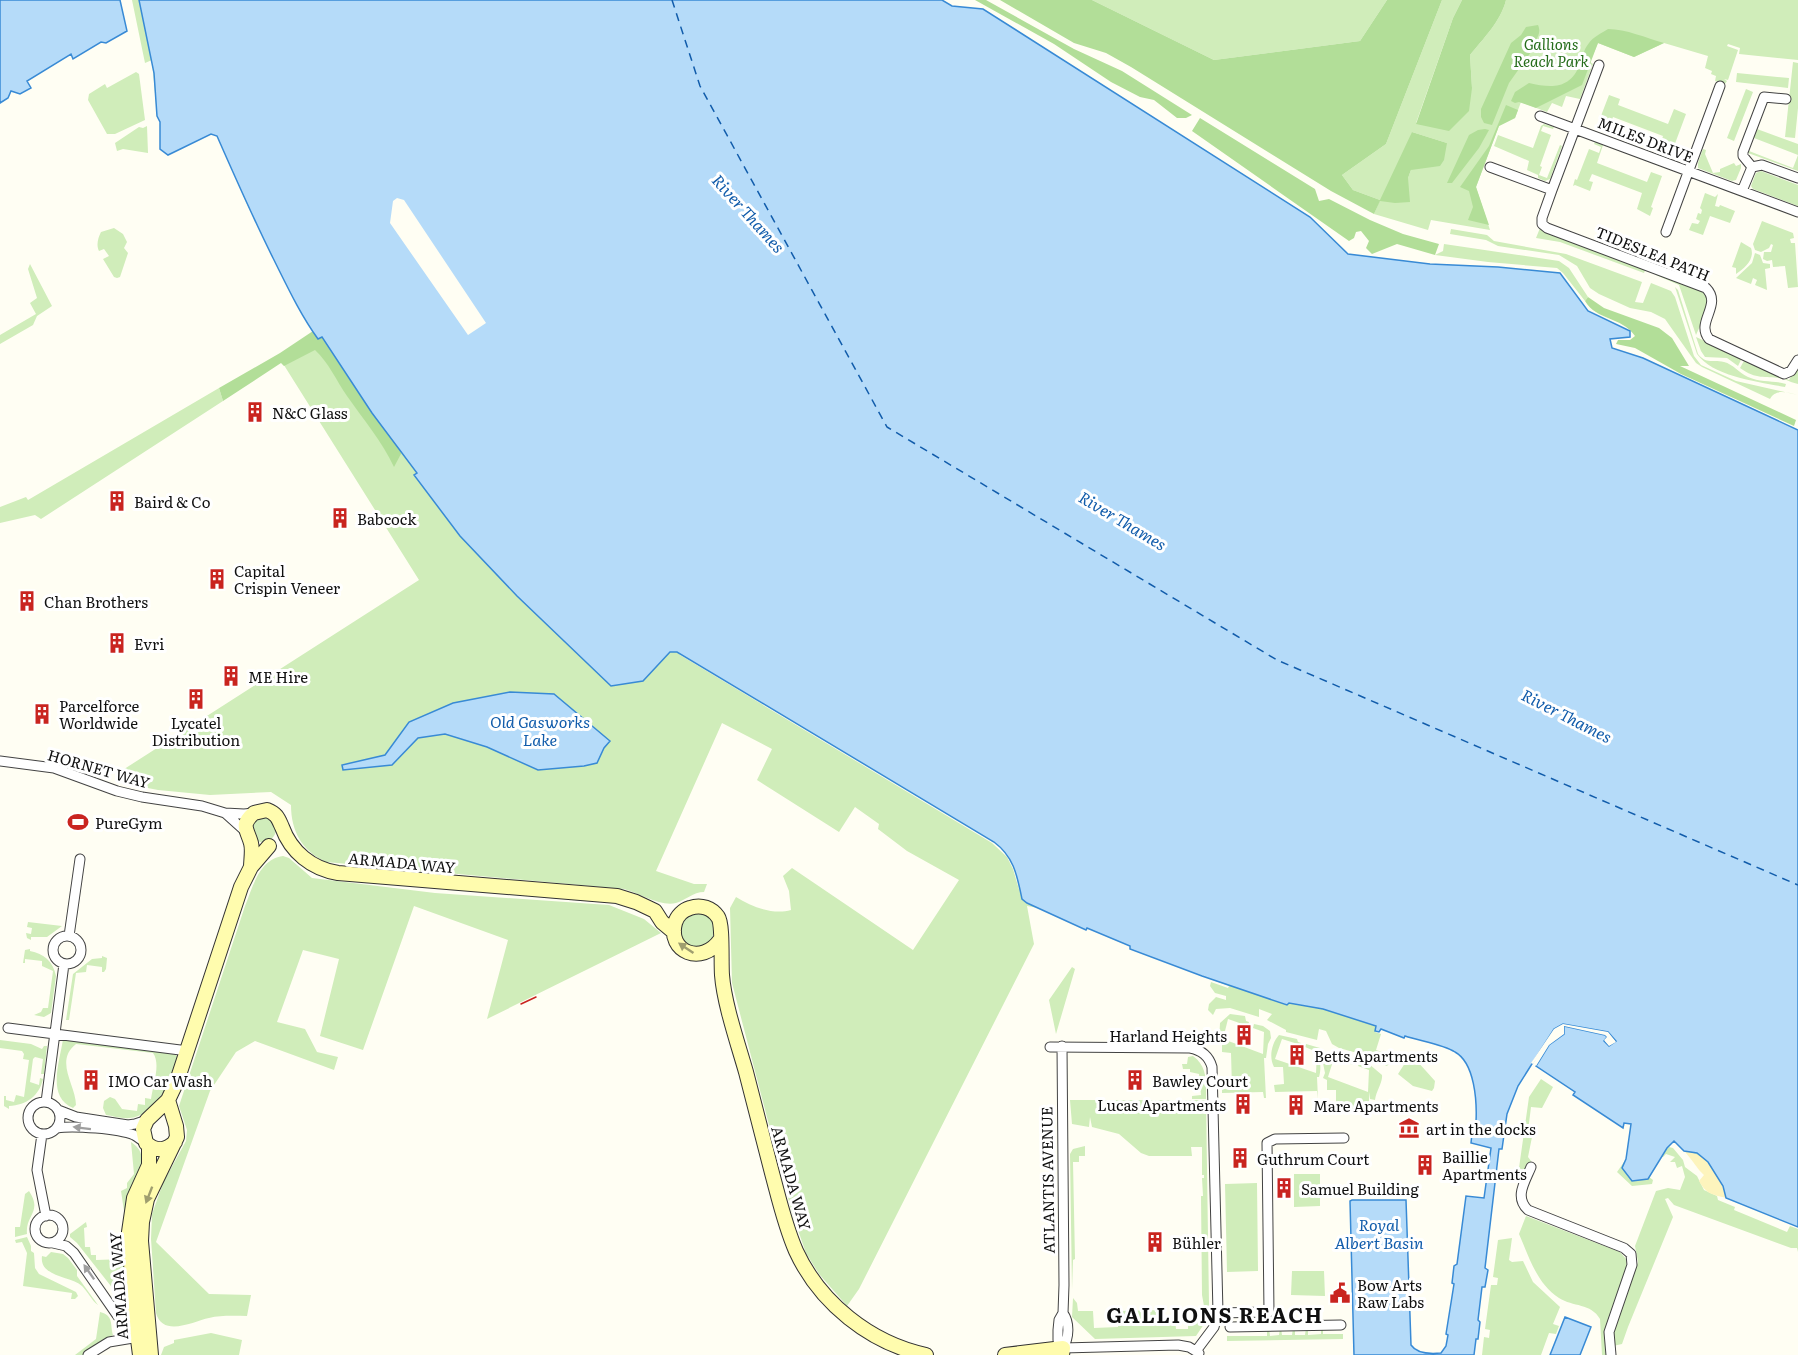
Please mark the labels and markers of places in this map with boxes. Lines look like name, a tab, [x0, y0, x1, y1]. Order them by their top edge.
building icon: N&C Glass	[243, 400, 267, 424]
place label: N&C Glass	[272, 401, 348, 424]
building icon: Baird & Co	[105, 489, 129, 513]
place label: Baird & Co	[134, 490, 211, 513]
building icon: Babcock	[328, 506, 352, 530]
place label: Babcock	[357, 507, 417, 530]
place label: Capital Crispin Veneer	[234, 559, 340, 599]
building icon: Capital Crispin Veneer	[205, 567, 229, 591]
building icon: Chan Brothers	[15, 589, 39, 613]
place label: Chan Brothers	[44, 590, 148, 613]
building icon: Evri	[105, 631, 129, 655]
place label: Evri	[134, 632, 164, 655]
building icon: ME Hire	[219, 664, 243, 688]
place label: ME Hire	[248, 665, 308, 688]
building icon: Lycatel Distribution	[184, 687, 208, 711]
place label: Parcelforce Worldwide	[59, 694, 140, 734]
building icon: Parcelforce Worldwide	[30, 702, 54, 726]
place label: Lycatel Distribution	[152, 711, 240, 751]
sports icon: PureGym	[66, 810, 90, 834]
place label: PureGym	[95, 811, 163, 834]
building icon: Harland Heights	[1232, 1023, 1256, 1047]
place label: Harland Heights	[1109, 1024, 1227, 1047]
building icon: Betts Apartments	[1285, 1043, 1309, 1067]
place label: Betts Apartments	[1314, 1044, 1438, 1067]
building icon: IMO Car Wash	[79, 1068, 103, 1092]
building icon: Bawley Court	[1123, 1068, 1147, 1092]
place label: IMO Car Wash	[108, 1069, 213, 1092]
place label: Bawley Court	[1152, 1069, 1248, 1092]
building icon: Lucas Apartments	[1231, 1092, 1255, 1116]
place label: Lucas Apartments	[1097, 1093, 1226, 1116]
building icon: Mare Apartments	[1284, 1093, 1308, 1117]
place label: Mare Apartments	[1313, 1094, 1438, 1117]
museum icon: art in the docks	[1397, 1116, 1421, 1140]
place label: art in the docks	[1426, 1117, 1536, 1140]
place label: Baillie Apartments	[1442, 1145, 1527, 1185]
building icon: Guthrum Court	[1228, 1146, 1252, 1170]
place label: Guthrum Court	[1257, 1147, 1369, 1170]
building icon: Baillie Apartments	[1413, 1153, 1437, 1177]
building icon: Samuel Building	[1272, 1176, 1296, 1200]
place label: Samuel Building	[1301, 1177, 1419, 1200]
building icon: Bühler	[1143, 1230, 1167, 1254]
place label: Bühler	[1172, 1231, 1221, 1254]
place label: Bow Arts Raw Labs	[1357, 1273, 1424, 1313]
public building icon: Bow Arts Raw Labs	[1328, 1281, 1352, 1305]

